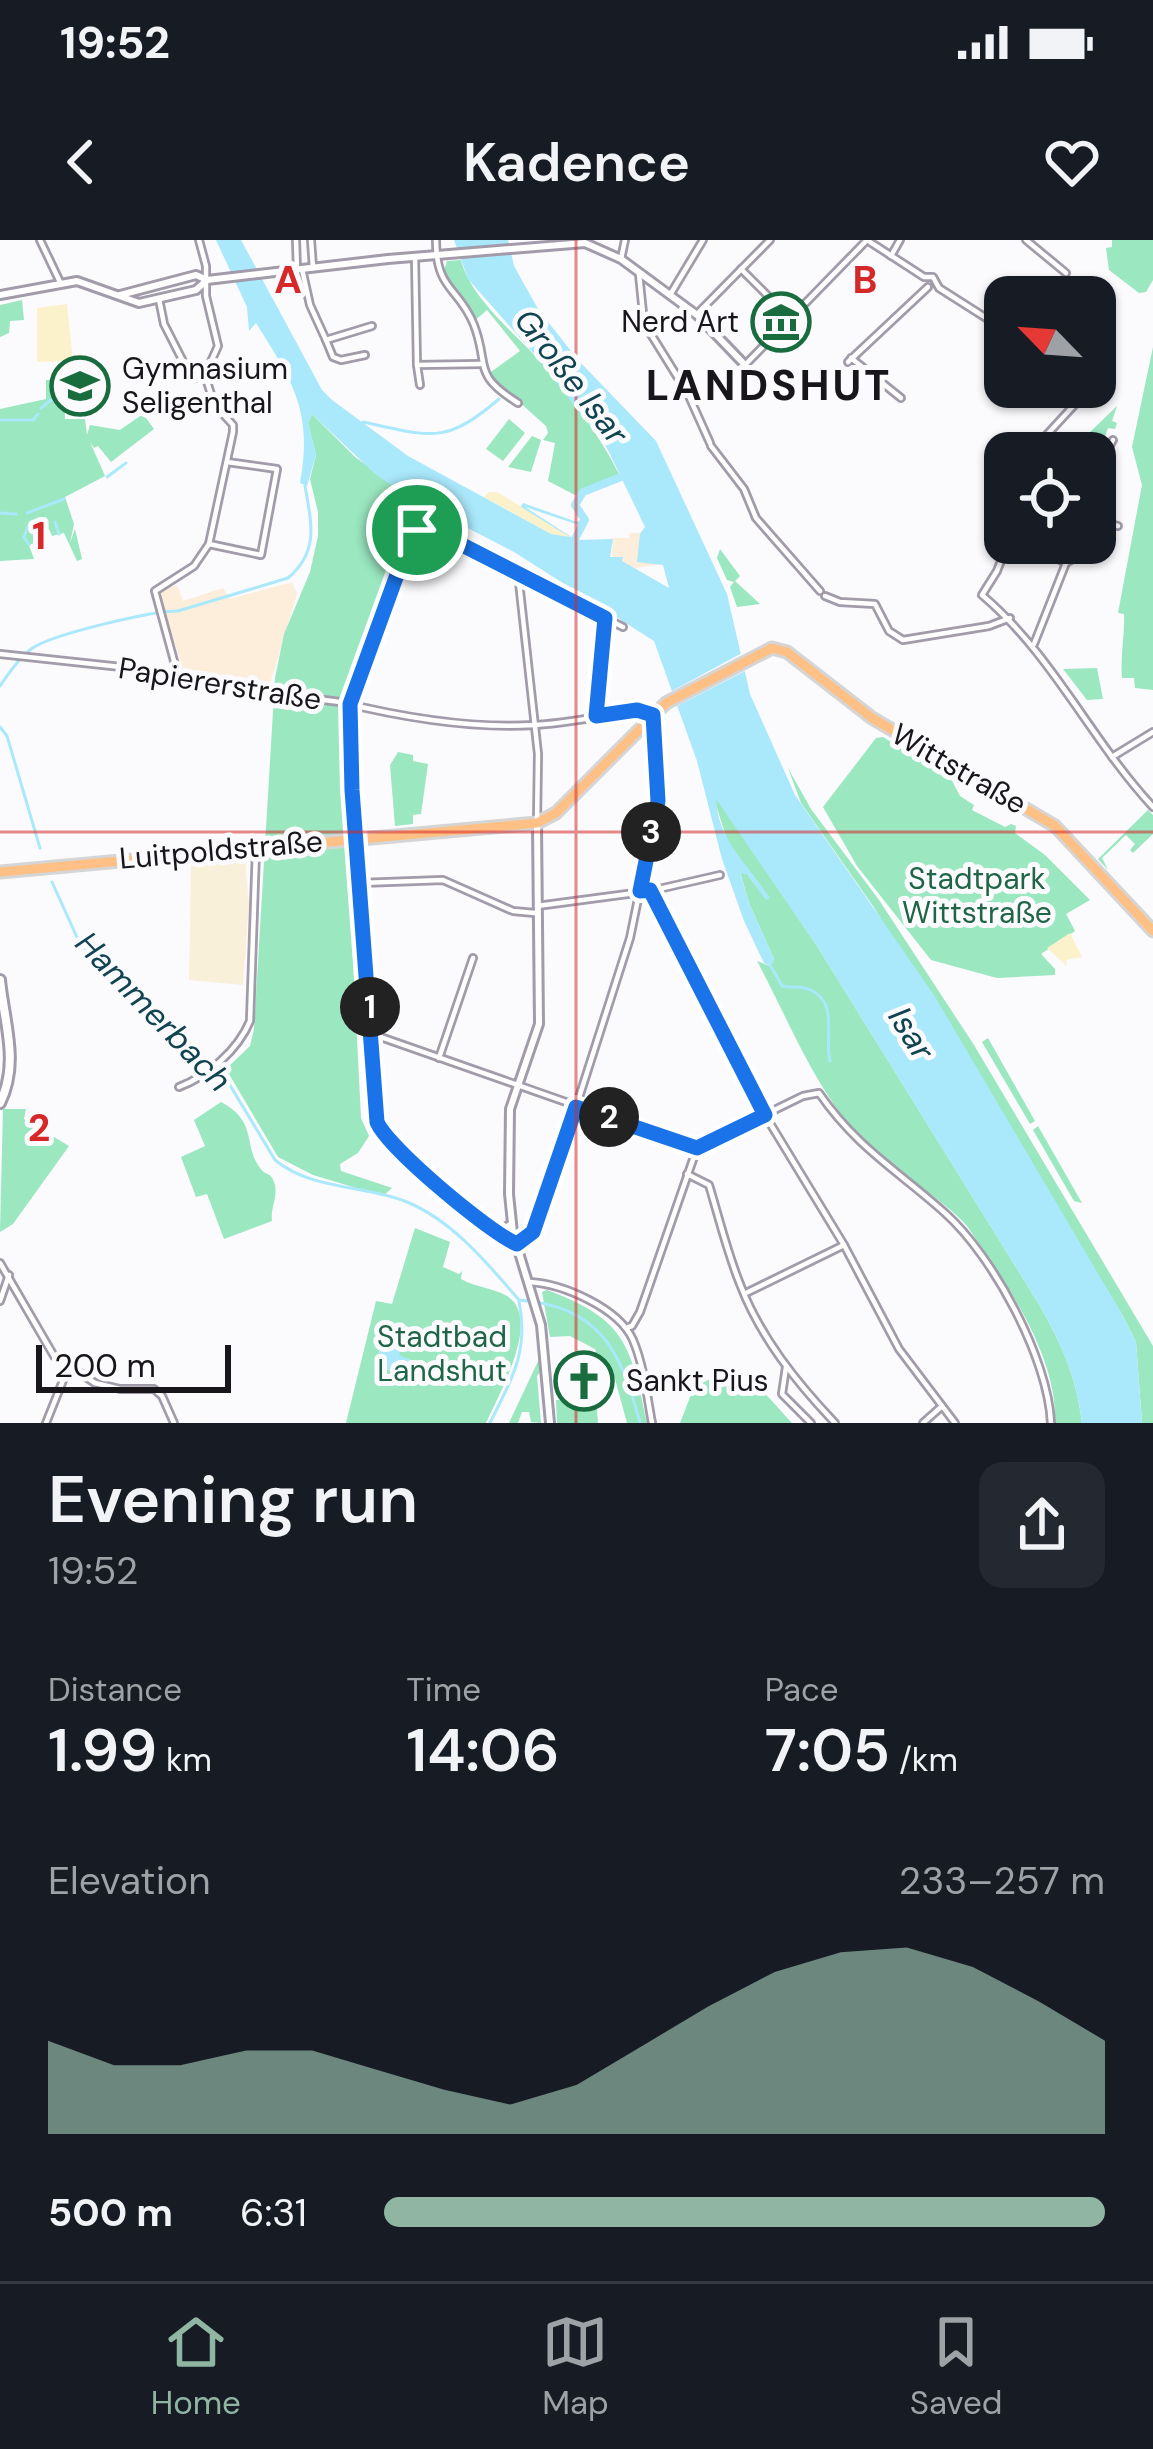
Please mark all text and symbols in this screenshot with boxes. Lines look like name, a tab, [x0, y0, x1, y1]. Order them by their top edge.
text: 19:52	[60, 13, 170, 72]
text: Kadence	[463, 127, 690, 198]
icon: back	[48, 129, 114, 195]
icon: heart	[1039, 129, 1105, 195]
text: A	[274, 254, 302, 305]
text: B	[853, 254, 877, 305]
north arrow	[984, 276, 1116, 408]
map controls	[984, 276, 1116, 564]
museum icon: Nerd Art	[750, 291, 812, 353]
water label: Große Isar	[505, 300, 639, 454]
place label: Nerd Art	[621, 302, 739, 341]
place label: Gymnasium Seligenthal	[122, 349, 288, 422]
school or university icon: Gymnasium Seligenthal	[49, 355, 111, 417]
district label: LANDSHUT	[646, 358, 892, 413]
button: locate	[984, 432, 1116, 564]
pin	[366, 479, 468, 581]
icon: arrive	[384, 497, 450, 563]
text: 1	[32, 510, 46, 561]
street label: Papiererstraße	[116, 648, 324, 719]
street label: Wittstraße	[885, 714, 1034, 823]
pin: 3	[621, 802, 681, 862]
text: 3	[641, 810, 661, 853]
street label: Luitpoldstraße	[118, 821, 324, 878]
park label: Stadtpark Wittstraße	[902, 859, 1052, 932]
water label: Hammerbach	[66, 922, 241, 1101]
pin: 1	[340, 977, 400, 1037]
text: 1	[364, 985, 376, 1028]
water label: Isar	[879, 999, 945, 1069]
pin: 2	[579, 1087, 639, 1147]
text: 2	[599, 1095, 619, 1138]
text: 2	[28, 1102, 50, 1153]
park label: Stadtbad Landshut	[377, 1317, 507, 1390]
scale bar	[36, 1339, 231, 1392]
text: 200 m	[54, 1344, 156, 1387]
church icon: Sankt Pius	[553, 1350, 615, 1412]
place label: Sankt Pius	[626, 1361, 769, 1400]
text: Evening run	[48, 1457, 418, 1542]
button: share	[979, 1462, 1105, 1588]
text: 19:52	[48, 1545, 138, 1596]
text: Distance	[48, 1668, 182, 1711]
text: Time	[406, 1668, 481, 1711]
text: Pace	[765, 1668, 839, 1711]
text: 1.99	[48, 1711, 157, 1790]
text: 14:06	[406, 1711, 560, 1790]
text: 7:05	[765, 1711, 890, 1790]
text: km	[157, 1738, 212, 1781]
text: /km	[890, 1738, 958, 1781]
text: Elevation	[48, 1855, 211, 1906]
text: 233–257 m	[899, 1855, 1105, 1906]
text: 500 m	[48, 2187, 173, 2238]
text: 6:31	[240, 2187, 307, 2238]
tab: Home	[151, 2309, 241, 2424]
tab: Map	[542, 2309, 609, 2424]
tab: Saved	[910, 2309, 1002, 2424]

